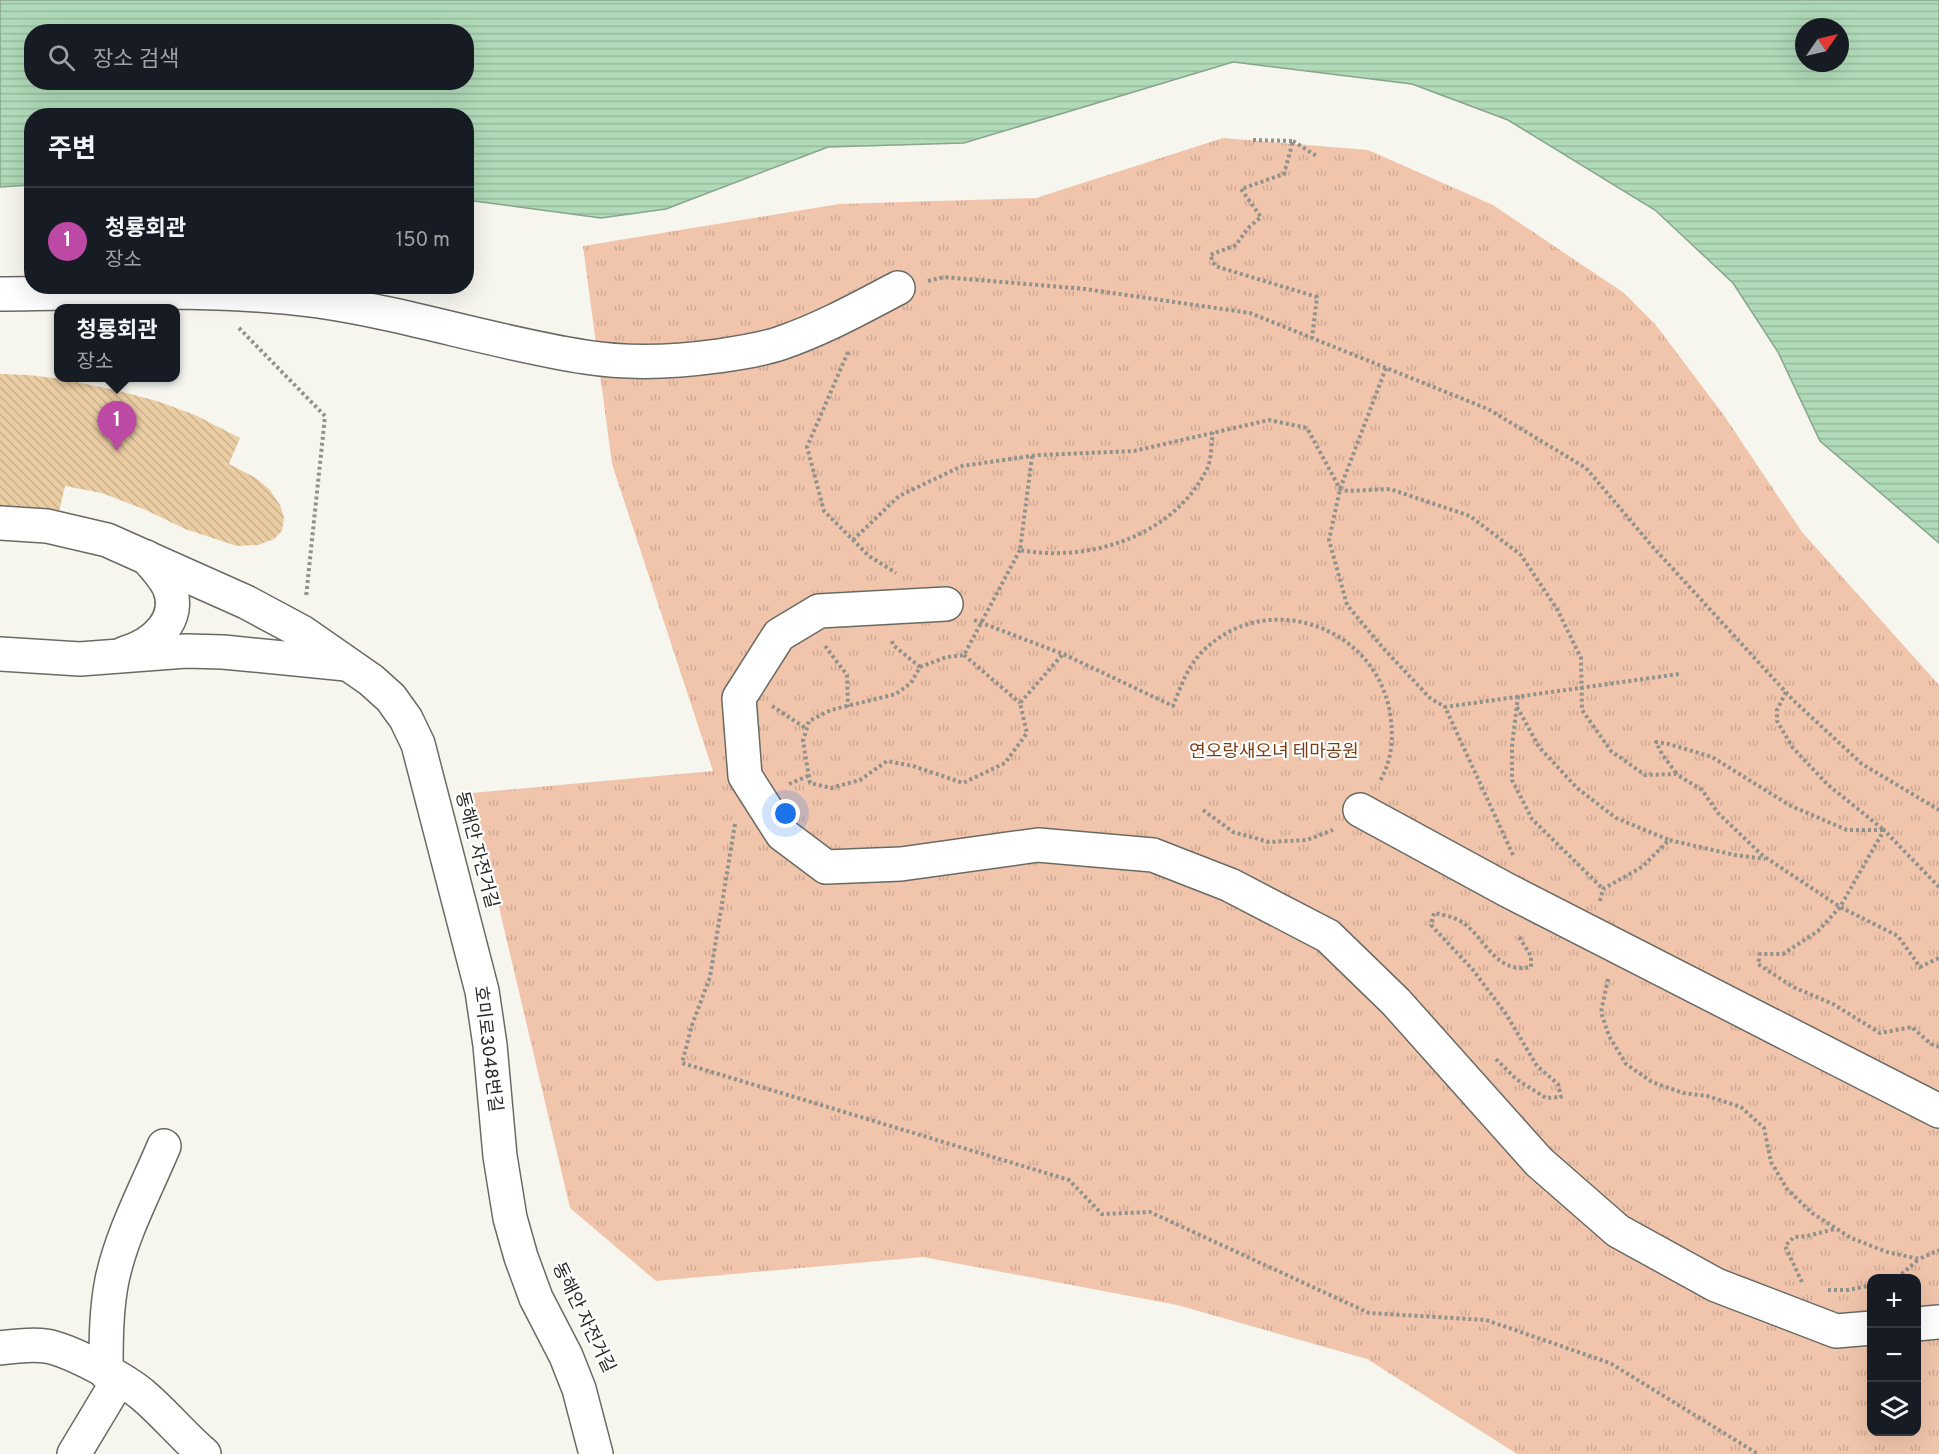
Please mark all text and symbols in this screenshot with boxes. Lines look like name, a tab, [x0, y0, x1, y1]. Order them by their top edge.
north arrow	[1795, 18, 1849, 72]
search box	[24, 24, 474, 90]
icon: search	[45, 41, 78, 74]
text: 장소 검색	[93, 47, 179, 74]
text: 주변	[48, 134, 96, 167]
text: 청룡회관	[105, 216, 186, 243]
text: 1	[64, 228, 72, 254]
text: 150 m	[396, 228, 450, 254]
text: 장소	[105, 248, 142, 274]
popup	[54, 304, 180, 382]
text: 청룡회관	[77, 318, 157, 345]
text: 장소	[77, 350, 113, 376]
pin: 1	[98, 402, 136, 451]
park label: 연오랑새오녀 테마공원	[1189, 741, 1359, 764]
street label: 동해안 자전거길	[449, 789, 503, 911]
your location	[771, 799, 800, 828]
street label: 호미로3048번길	[468, 984, 506, 1114]
street label: 동해안 자전거길	[546, 1259, 620, 1377]
map controls	[1867, 1274, 1921, 1436]
button: +	[1867, 1274, 1921, 1328]
button: −	[1867, 1328, 1921, 1382]
button: layers	[1867, 1382, 1921, 1436]

